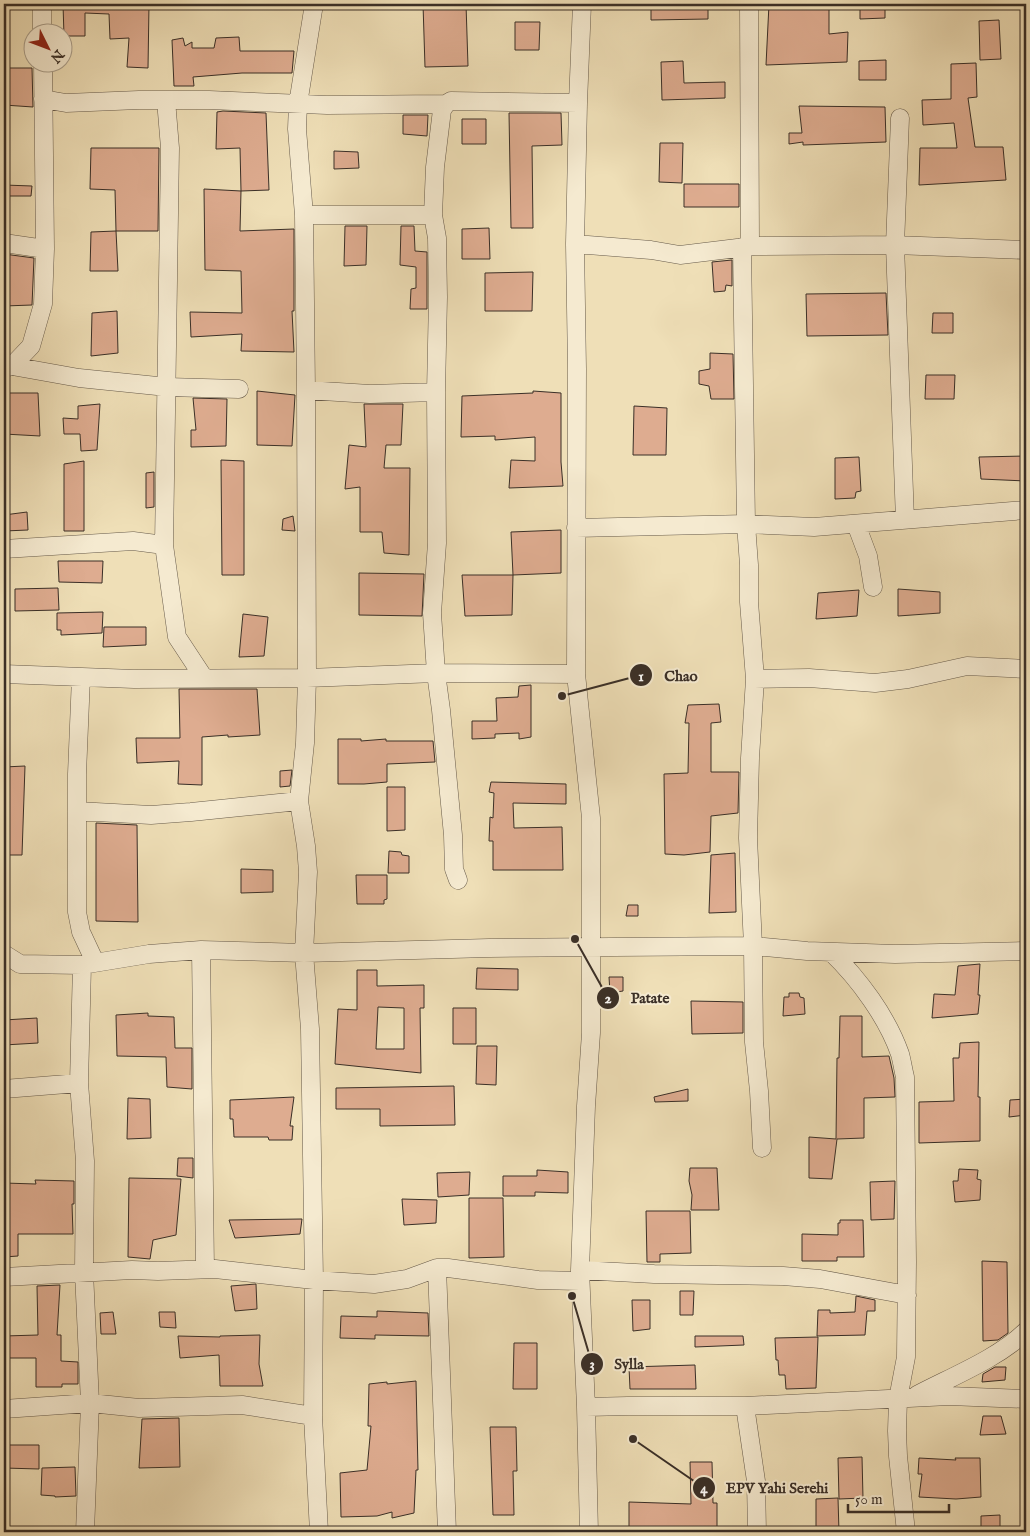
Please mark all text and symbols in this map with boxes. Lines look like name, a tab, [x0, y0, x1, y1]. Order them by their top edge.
north arrow	[22, 22, 72, 72]
text: N	[46, 45, 68, 67]
callout: Chao	[629, 660, 707, 690]
text: 1	[638, 667, 644, 686]
text: Chao	[664, 667, 698, 686]
callout: Patate	[595, 983, 679, 1013]
text: 2	[604, 989, 612, 1008]
text: Patate	[631, 989, 669, 1008]
callout: Sylla	[579, 1349, 654, 1379]
text: 3	[589, 1355, 595, 1374]
text: Sylla	[614, 1355, 644, 1374]
callout: EPV Yahi Serehi	[691, 1473, 839, 1503]
text: 4	[700, 1479, 708, 1498]
text: EPV Yahi Serehi	[726, 1479, 828, 1498]
scale bar	[848, 1481, 949, 1513]
text: 50 m	[855, 1490, 883, 1509]

